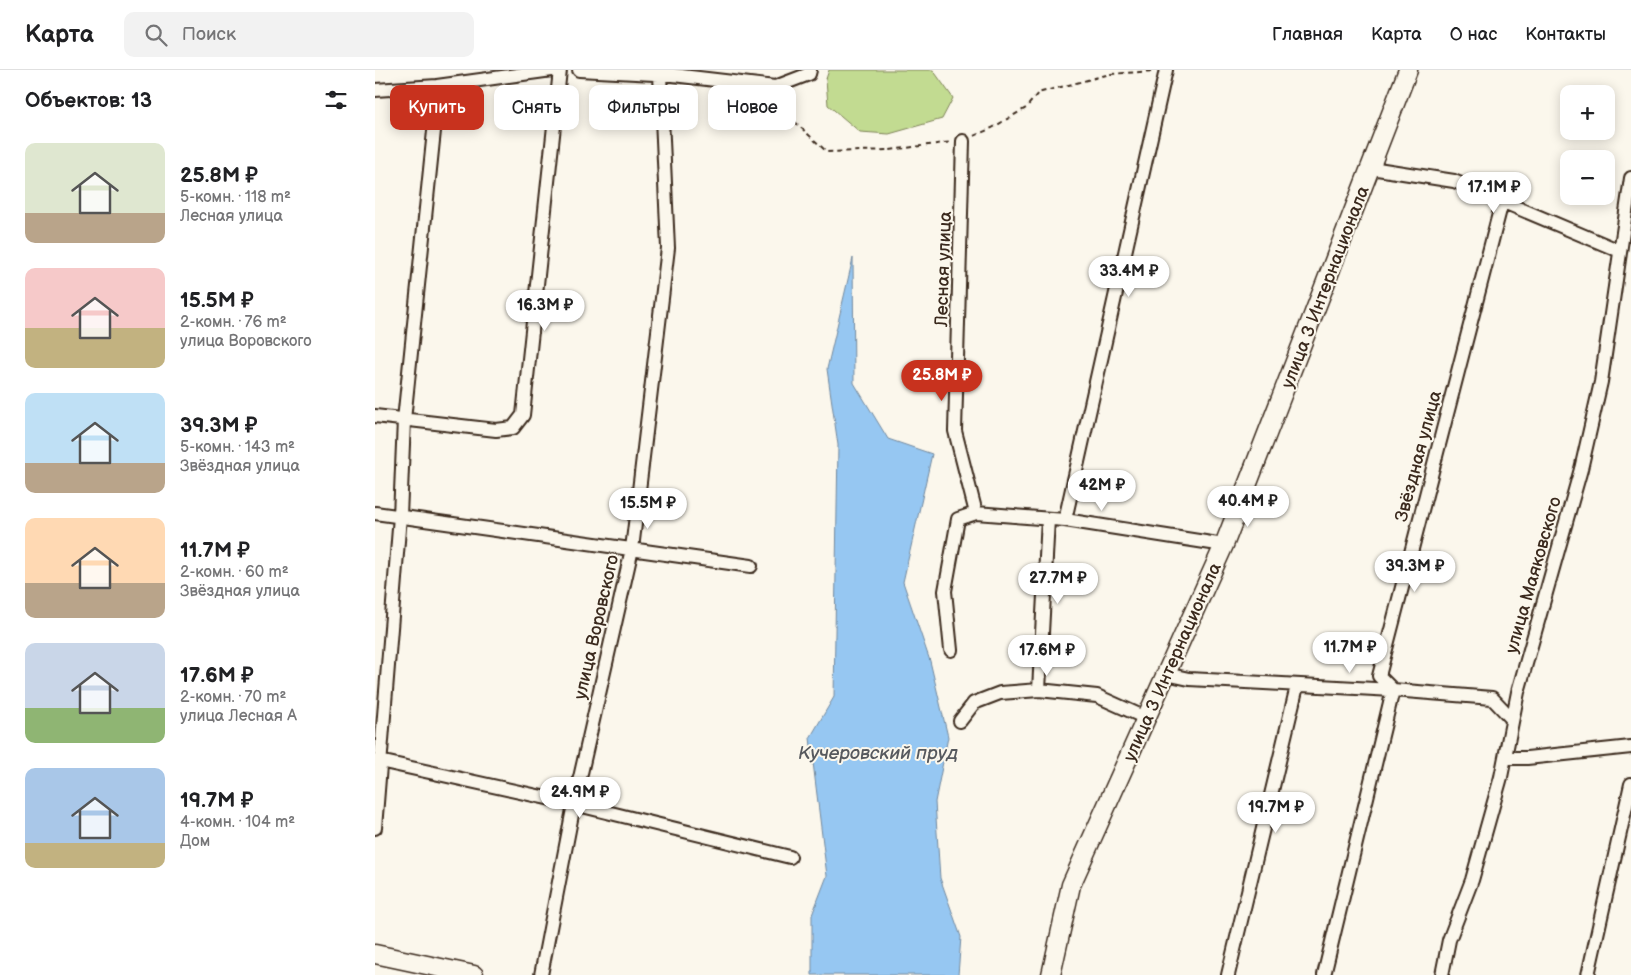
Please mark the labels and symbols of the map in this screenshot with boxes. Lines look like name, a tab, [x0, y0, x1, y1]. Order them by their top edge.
pin: 17.1M ₽	[1448, 172, 1540, 214]
street label: улица 3 Интернационала	[1277, 183, 1374, 391]
street label: Лесная улица	[931, 210, 956, 328]
pin: 33.4M ₽	[1083, 256, 1175, 298]
pin: 16.3M ₽	[499, 290, 591, 332]
pin: 25.8M ₽	[896, 360, 988, 402]
street label: Звёздная улица	[1391, 388, 1446, 524]
pin: 42M ₽	[1067, 470, 1137, 512]
pin: 40.4M ₽	[1202, 486, 1294, 528]
pin: 15.5M ₽	[602, 488, 694, 530]
street label: улица Маяковского	[1501, 494, 1566, 656]
pin: 39.3M ₽	[1369, 550, 1461, 593]
street label: улица Воровского	[570, 553, 623, 702]
street label: улица 3 Интернационала	[1119, 559, 1226, 765]
pin: 27.7M ₽	[1012, 562, 1104, 605]
pin: 11.7M ₽	[1304, 632, 1396, 674]
pin: 17.6M ₽	[1001, 634, 1093, 677]
water label: Кучеровский пруд	[798, 742, 958, 765]
pin: 24.9M ₽	[534, 776, 626, 819]
pin: 19.7M ₽	[1230, 792, 1322, 834]

